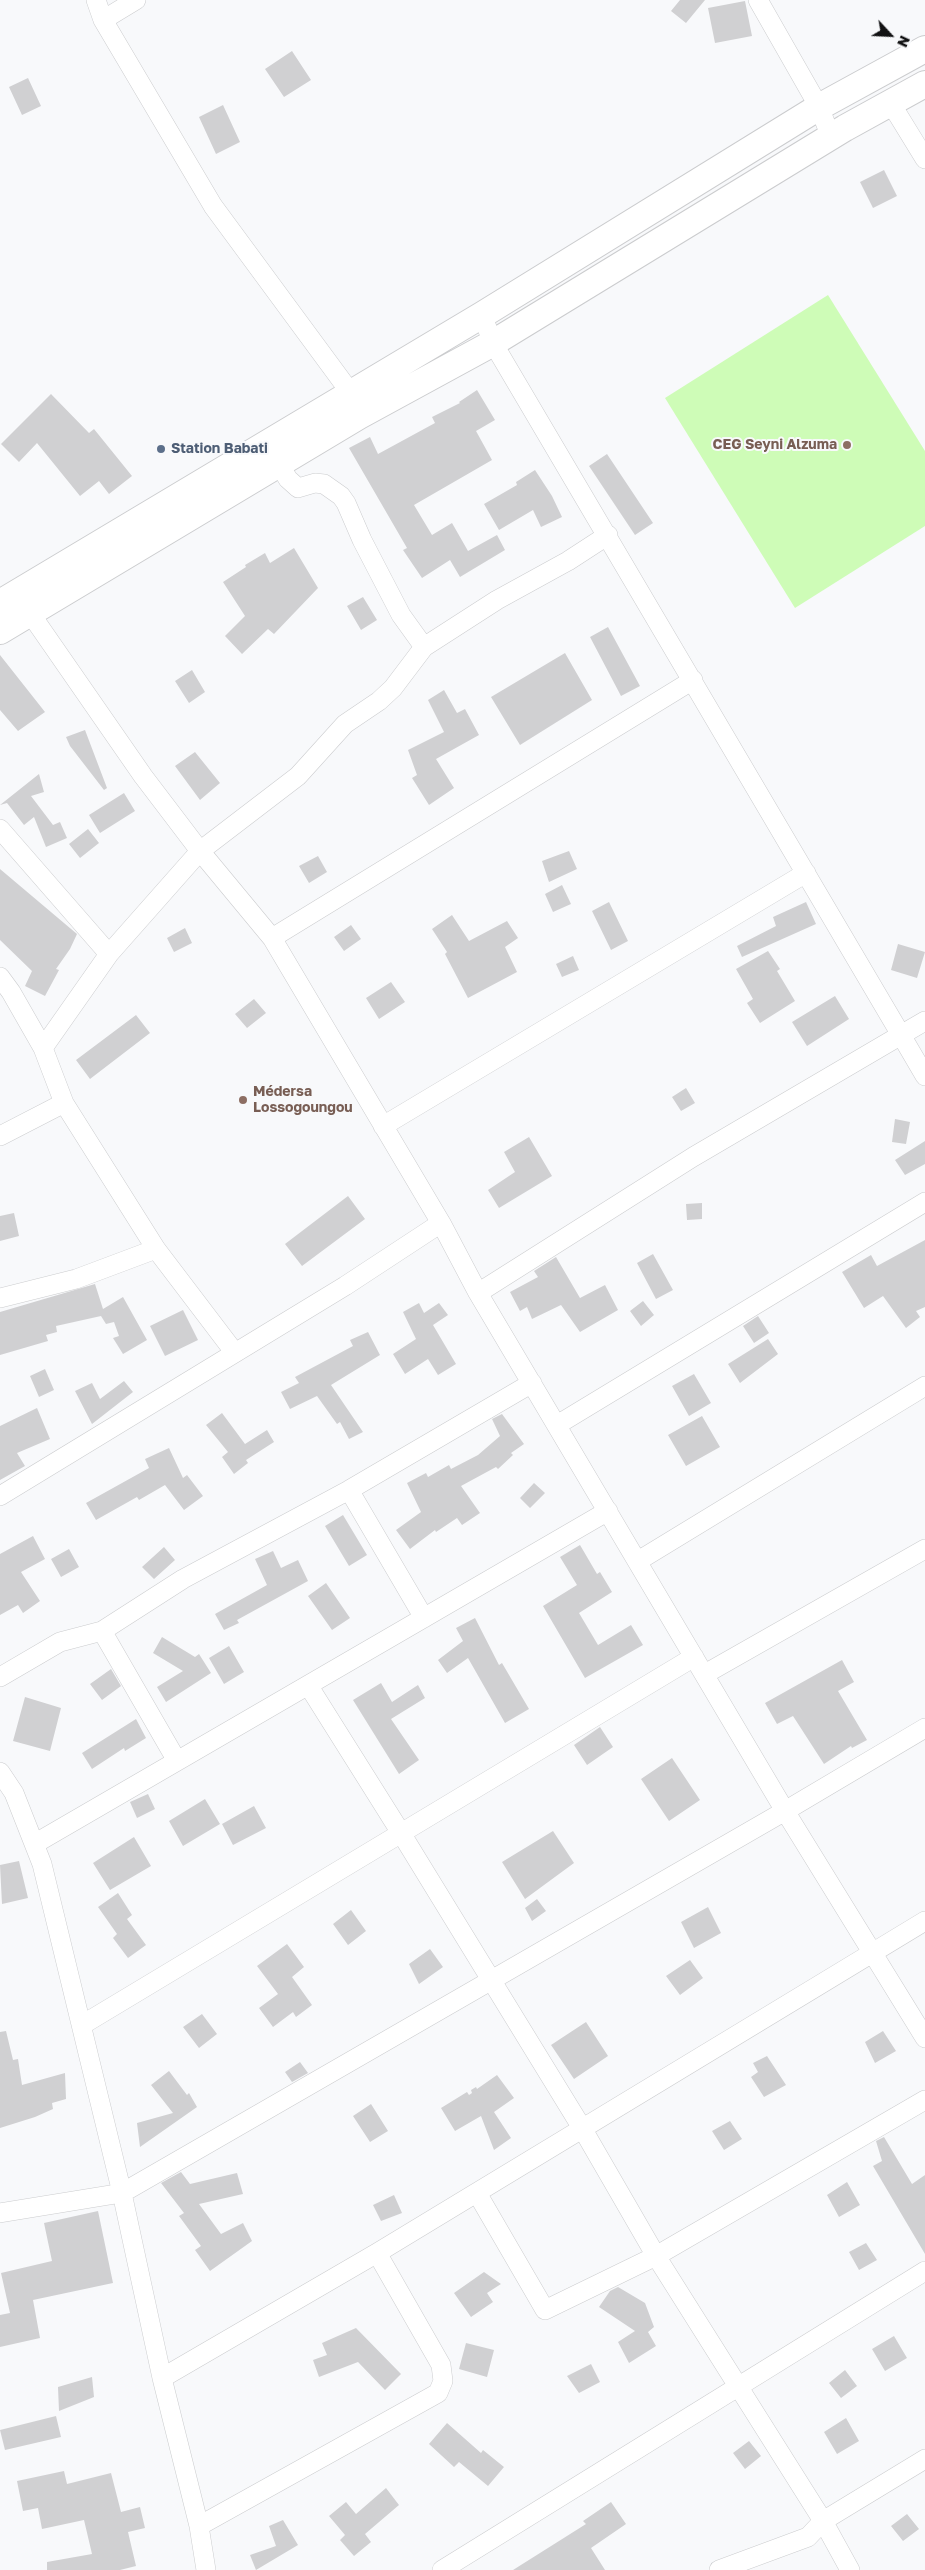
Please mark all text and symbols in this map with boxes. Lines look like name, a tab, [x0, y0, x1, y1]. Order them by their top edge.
north arrow	[865, 10, 915, 60]
text: N	[894, 33, 914, 50]
place label: CEG Seyni Alzuma	[713, 437, 837, 453]
marker: CEG Seyni Alzuma	[841, 439, 853, 451]
place label: Station Babati	[171, 441, 268, 457]
marker: Station Babati	[155, 443, 167, 455]
place label: Médersa Lossogoungou	[253, 1084, 353, 1116]
marker: Médersa Lossogoungou	[237, 1094, 249, 1106]

